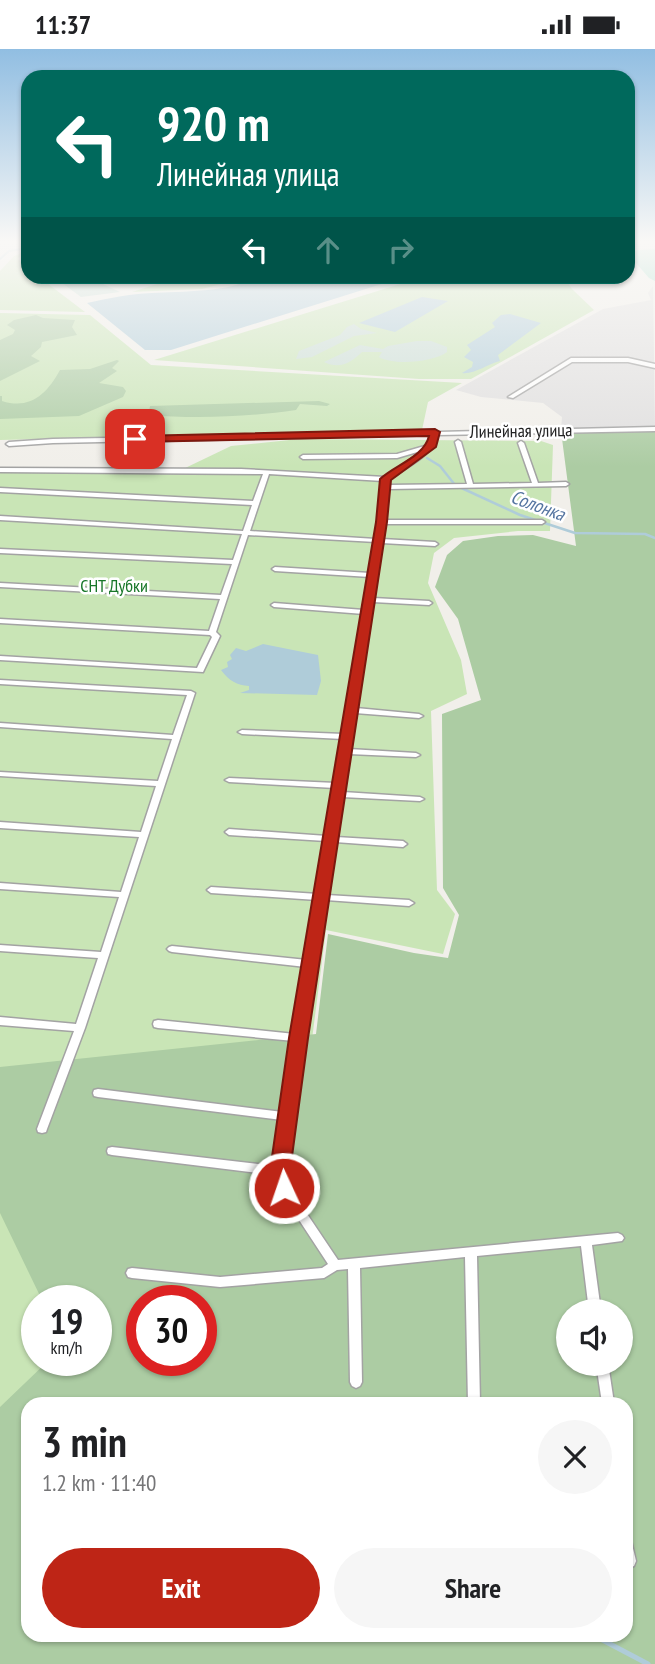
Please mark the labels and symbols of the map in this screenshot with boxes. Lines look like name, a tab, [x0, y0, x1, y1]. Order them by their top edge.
pin	[105, 409, 165, 469]
street label: Линейная улица	[468, 418, 573, 443]
water label: Солонка	[508, 484, 569, 526]
park label: СНТ Дубки	[80, 574, 148, 597]
position arrow	[247, 1151, 321, 1225]
speed limit sign: 30	[126, 1285, 217, 1376]

